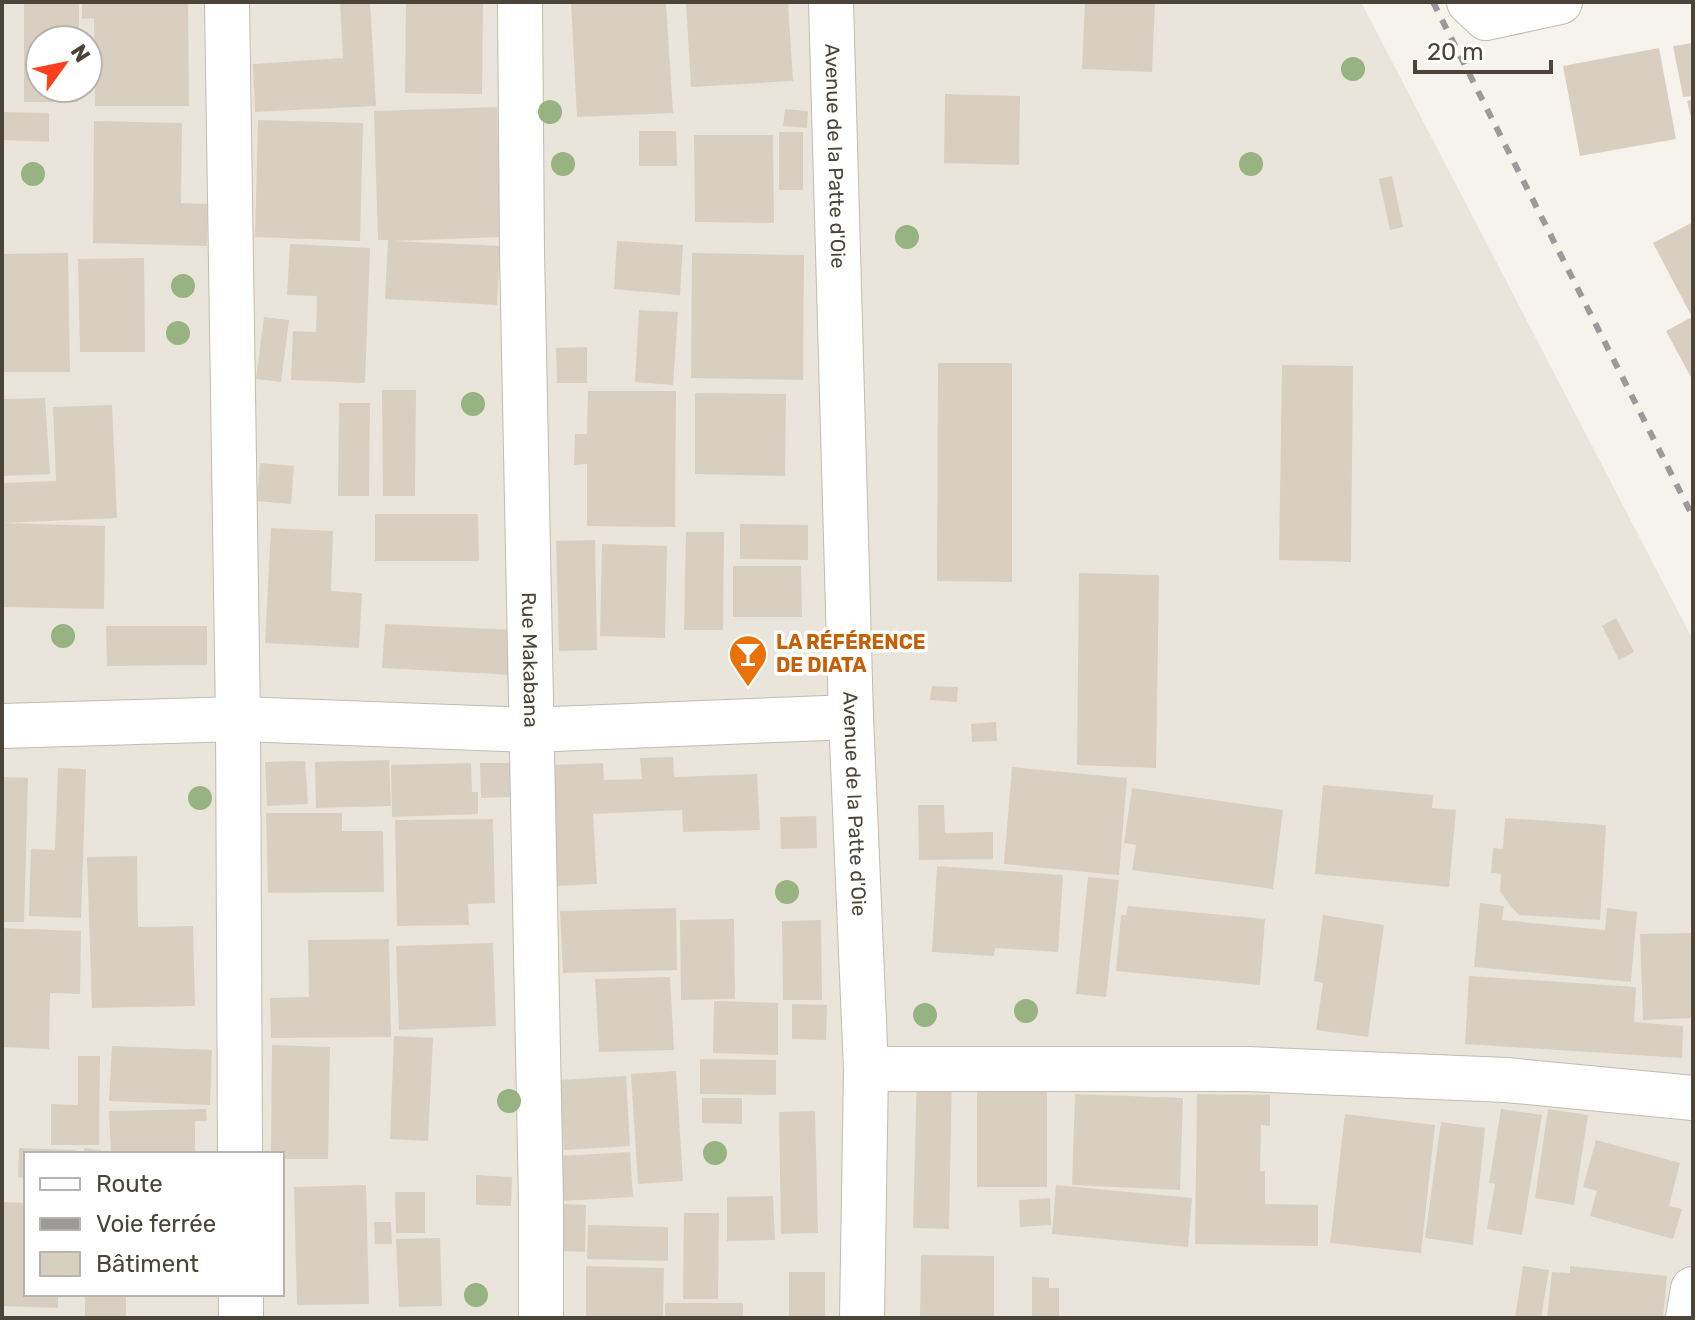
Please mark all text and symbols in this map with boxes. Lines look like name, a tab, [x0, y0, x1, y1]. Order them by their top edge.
north arrow	[24, 24, 104, 104]
scale bar	[1415, 24, 1551, 74]
text: 20 m	[1427, 38, 1484, 66]
text: N	[65, 39, 96, 67]
street label: Avenue de la Patte d'Oie	[820, 43, 850, 269]
street label: Rue Makabana	[517, 592, 544, 728]
place label: LA RÉFÉRENCE DE DIATA	[776, 630, 926, 677]
bar icon: LA RÉFÉRENCE DE DIATA	[727, 633, 769, 688]
street label: Avenue de la Patte d'Oie	[838, 691, 871, 917]
legend	[24, 1152, 284, 1296]
text: Route	[96, 1170, 163, 1198]
text: Voie ferrée	[96, 1210, 216, 1238]
text: Bâtiment	[96, 1250, 199, 1278]

